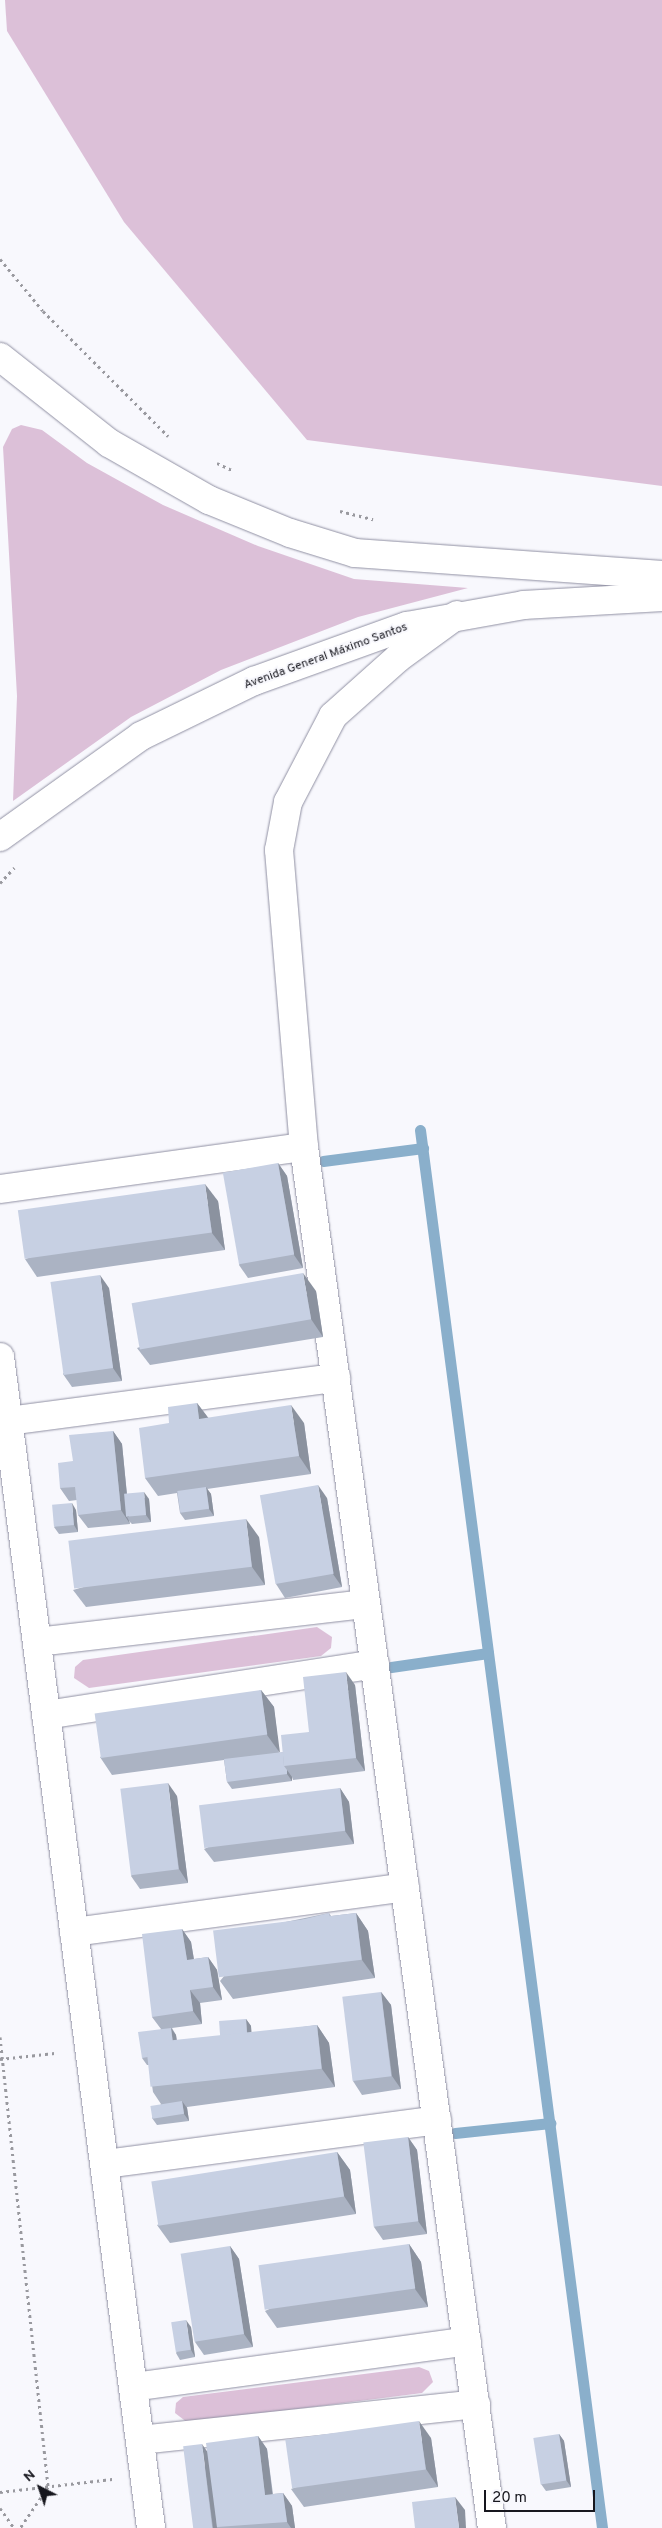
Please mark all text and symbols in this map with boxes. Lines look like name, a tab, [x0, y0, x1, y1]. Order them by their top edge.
street label: Avenida General Máximo Santos	[242, 621, 410, 693]
north arrow	[15, 2463, 65, 2513]
text: N	[20, 2467, 39, 2486]
scale bar	[487, 2480, 598, 2512]
text: 20 m	[492, 2489, 527, 2508]

